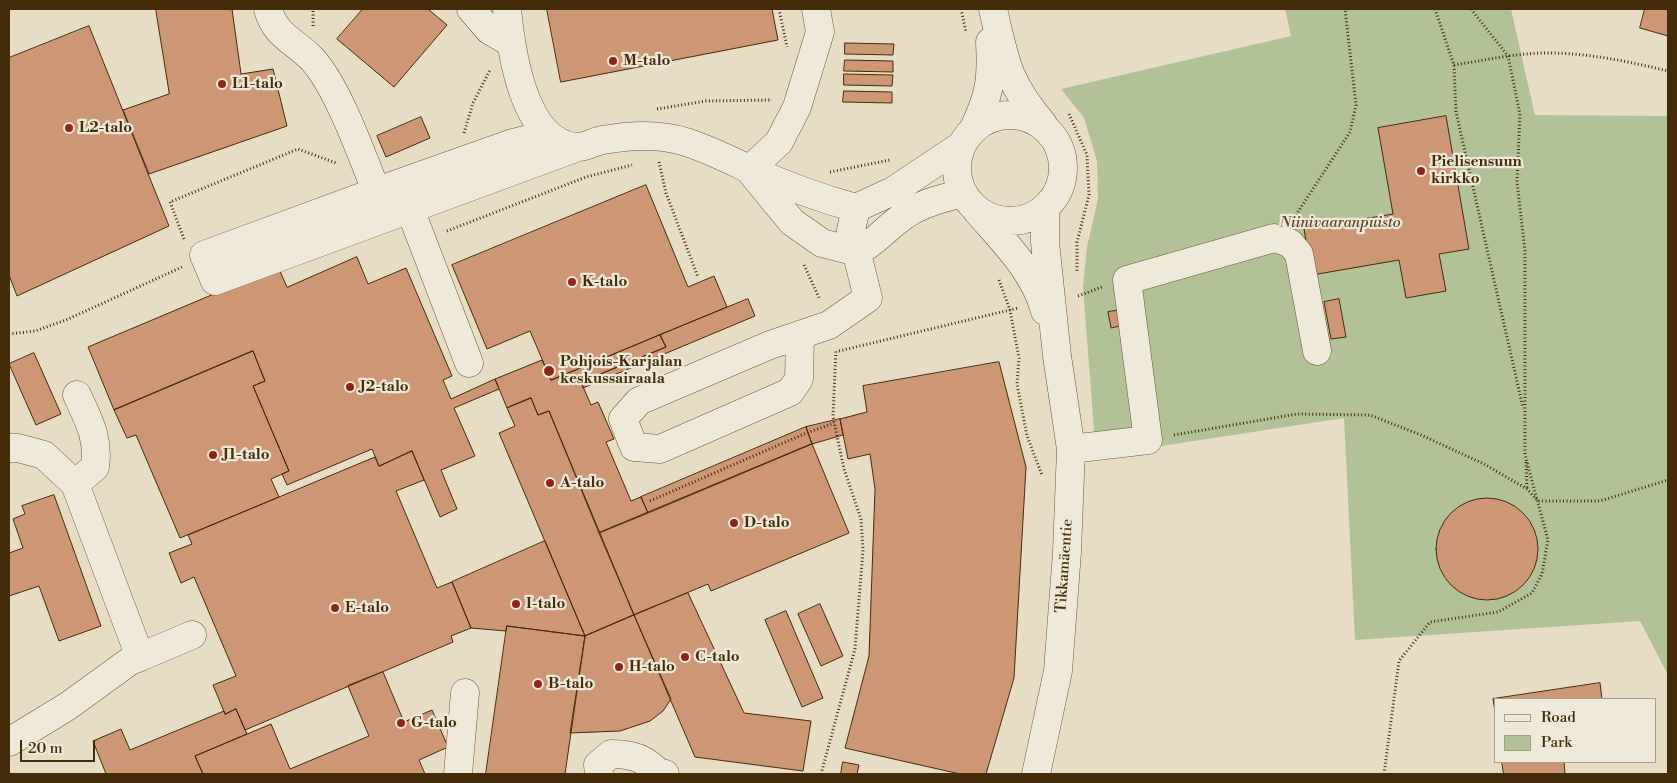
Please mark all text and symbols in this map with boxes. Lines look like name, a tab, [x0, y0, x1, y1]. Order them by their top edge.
place label: M-talo	[623, 52, 670, 70]
marker: M-talo	[607, 55, 619, 67]
place label: L1-talo	[232, 75, 283, 93]
marker: L1-talo	[216, 78, 228, 90]
place label: L2-talo	[79, 119, 132, 137]
marker: L2-talo	[63, 122, 75, 134]
place label: Pielisensuun kirkko	[1431, 153, 1522, 188]
marker: Pielisensuun kirkko	[1415, 165, 1427, 177]
park label: Niinivaaranpuisto	[1280, 214, 1400, 232]
place label: K-talo	[582, 273, 627, 291]
marker: K-talo	[566, 276, 578, 288]
place label: Pohjois-Karjalan keskussairaala	[560, 353, 682, 388]
marker: Pohjois-Karjalan keskussairaala	[542, 364, 556, 378]
place label: J2-talo	[360, 378, 409, 396]
marker: J2-talo	[344, 381, 356, 393]
place label: J1-talo	[223, 446, 270, 464]
marker: J1-talo	[207, 449, 219, 461]
place label: A-talo	[560, 474, 604, 492]
marker: A-talo	[544, 477, 556, 489]
place label: D-talo	[744, 514, 790, 532]
marker: D-talo	[728, 517, 740, 529]
street label: Tikkamäentie	[1053, 518, 1077, 614]
place label: I-talo	[526, 595, 565, 613]
marker: I-talo	[510, 598, 522, 610]
place label: E-talo	[345, 599, 389, 617]
marker: E-talo	[329, 602, 341, 614]
place label: C-talo	[695, 648, 740, 666]
marker: C-talo	[679, 651, 691, 663]
place label: H-talo	[629, 658, 675, 676]
marker: H-talo	[613, 661, 625, 673]
place label: B-talo	[548, 675, 593, 693]
marker: B-talo	[532, 678, 544, 690]
legend	[1494, 698, 1657, 763]
text: Road	[1541, 708, 1576, 727]
place label: G-talo	[411, 714, 457, 732]
marker: G-talo	[395, 717, 407, 729]
scale bar	[22, 730, 98, 762]
text: Park	[1541, 733, 1572, 752]
text: 20 m	[28, 739, 63, 758]

